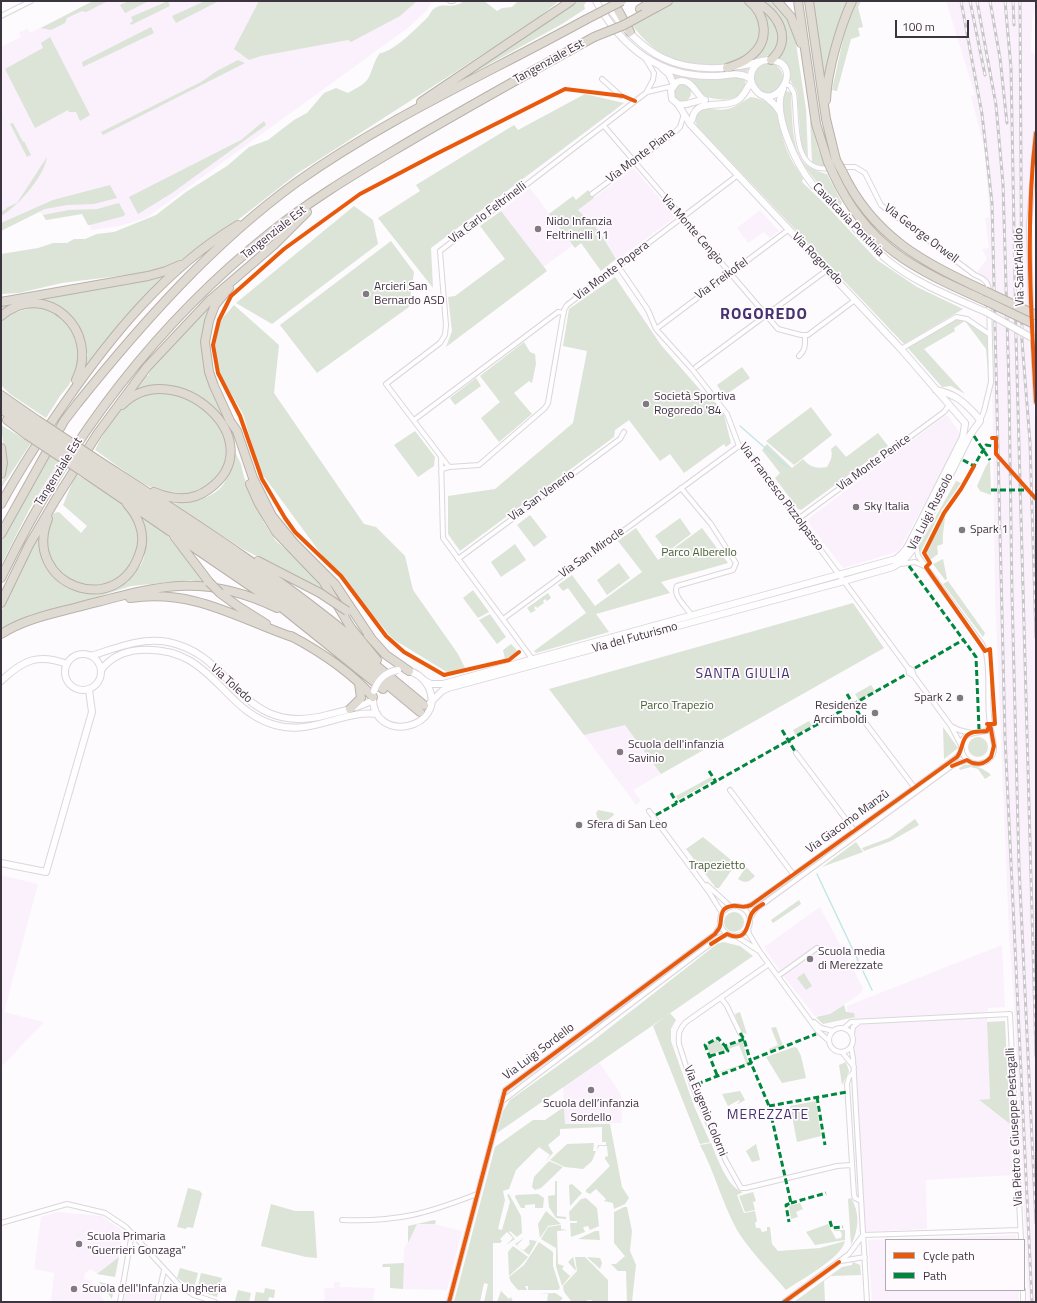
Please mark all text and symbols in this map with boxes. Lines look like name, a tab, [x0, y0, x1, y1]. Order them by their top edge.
scale bar	[897, 12, 971, 38]
text: 100 m	[902, 17, 935, 36]
street label: Tangenziale Est	[511, 37, 587, 87]
street label: Via Monte Piana	[604, 126, 678, 186]
street label: Via Carlo Feltrinelli	[446, 179, 530, 247]
street label: Cavalcavia Pontinia	[809, 180, 887, 260]
street label: Via Monte Cengio	[658, 192, 726, 268]
street label: Via George Orwell	[881, 201, 961, 267]
street label: Tangenziale Est	[239, 203, 309, 263]
place label: Nido Infanzia Feltrinelli 11	[546, 215, 612, 243]
marker: Nido Infanzia Feltrinelli 11	[533, 224, 543, 234]
street label: Via Sant'Arialdo	[1012, 227, 1028, 307]
street label: Via Rogoredo	[788, 230, 846, 288]
street label: Via Monte Popera	[572, 238, 652, 304]
street label: Via Freikofel	[693, 255, 751, 303]
place label: Arcieri San Bernardo ASD	[374, 280, 445, 308]
marker: Arcieri San Bernardo ASD	[361, 289, 371, 299]
district label: ROGOREDO	[720, 305, 808, 325]
place label: Società Sportiva Rogoredo '84	[654, 390, 735, 418]
marker: Società Sportiva Rogoredo '84	[641, 399, 651, 409]
street label: Via Monte Penice	[834, 432, 914, 494]
street label: Tangenziale Est	[32, 435, 86, 509]
street label: Via Francesco Pizzolpasso	[736, 440, 826, 554]
street label: Via San Venerio	[506, 467, 578, 525]
street label: Via Luigi Russolo	[905, 471, 957, 553]
place label: Sky Italia	[864, 500, 909, 514]
marker: Sky Italia	[851, 502, 861, 512]
place label: Spark 1	[970, 523, 1008, 537]
street label: Via San Mirocle	[557, 525, 627, 581]
marker: Spark 1	[957, 525, 967, 535]
park label: Parco Alberello	[661, 546, 737, 560]
street label: Via del Futurismo	[591, 620, 679, 656]
street label: Via Toledo	[207, 661, 255, 707]
district label: SANTA GIULIA	[696, 667, 790, 683]
place label: Spark 2	[914, 691, 952, 705]
marker: Spark 2	[955, 693, 965, 703]
park label: Parco Trapezio	[640, 699, 714, 713]
place label: Residenze Arcimboldi	[814, 699, 867, 727]
marker: Residenze Arcimboldi	[870, 708, 880, 718]
place label: Scuola dell'infanzia Savinio	[628, 738, 724, 766]
marker: Scuola dell'infanzia Savinio	[615, 747, 625, 757]
street label: Via Giacomo Manzù	[804, 787, 892, 857]
place label: Sfera di San Leo	[587, 818, 667, 832]
marker: Sfera di San Leo	[574, 820, 584, 830]
park label: Trapezietto	[689, 859, 745, 873]
place label: Scuola media di Merezzate	[818, 945, 885, 973]
marker: Scuola media di Merezzate	[805, 954, 815, 964]
street label: Via Luigi Sordello	[501, 1021, 577, 1083]
street label: Via Pietro e Giuseppe Pestagalli	[1004, 1047, 1026, 1207]
street label: Via Eugenio Colorni	[680, 1064, 730, 1158]
marker: Scuola dell’infanzia Sordello	[586, 1085, 596, 1095]
place label: Scuola dell’infanzia Sordello	[543, 1097, 639, 1125]
district label: MEREZZATE	[727, 1108, 809, 1124]
place label: Scuola Primaria "Guerrieri Gonzaga"	[87, 1230, 186, 1258]
marker: Scuola Primaria "Guerrieri Gonzaga"	[74, 1239, 84, 1249]
legend	[885, 1239, 1025, 1291]
text: Cycle path	[923, 1246, 975, 1265]
text: Path	[923, 1266, 947, 1285]
place label: Scuola dell'Infanzia Ungheria	[82, 1282, 227, 1296]
marker: Scuola dell'Infanzia Ungheria	[69, 1284, 79, 1294]

